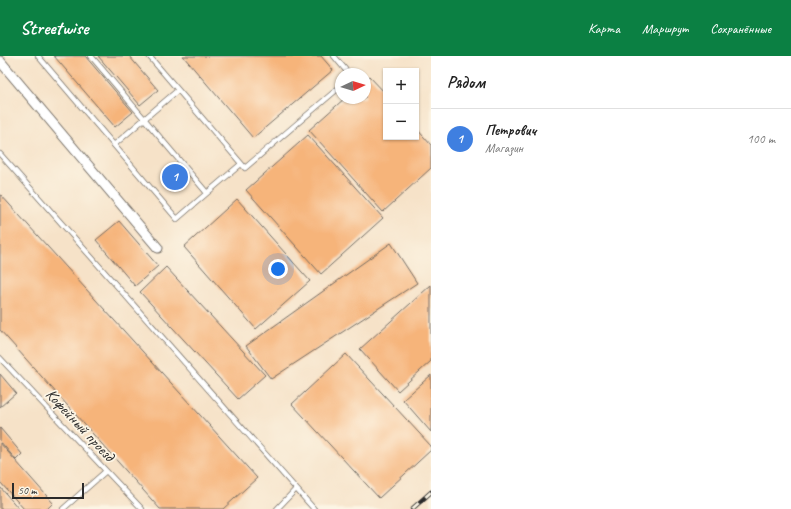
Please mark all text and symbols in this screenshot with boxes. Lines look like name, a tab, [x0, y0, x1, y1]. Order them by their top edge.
text: Streetwise	[20, 16, 88, 40]
text: Карта	[588, 20, 620, 37]
text: Маршрут	[642, 20, 688, 37]
text: Сохранённые	[710, 20, 771, 37]
north arrow	[335, 68, 371, 104]
map controls	[383, 68, 419, 140]
button: +	[383, 68, 419, 104]
text: Рядом	[447, 72, 485, 93]
button: −	[383, 104, 419, 140]
text: Петрович	[485, 121, 536, 140]
text: 1	[457, 131, 463, 147]
text: 100 m	[747, 131, 775, 147]
text: Магазин	[485, 140, 523, 156]
pin: 1	[162, 162, 188, 192]
your location	[268, 259, 288, 279]
street label: Кофейный проезд	[41, 384, 120, 467]
scale bar	[12, 481, 84, 500]
text: 50 m	[18, 483, 37, 497]

